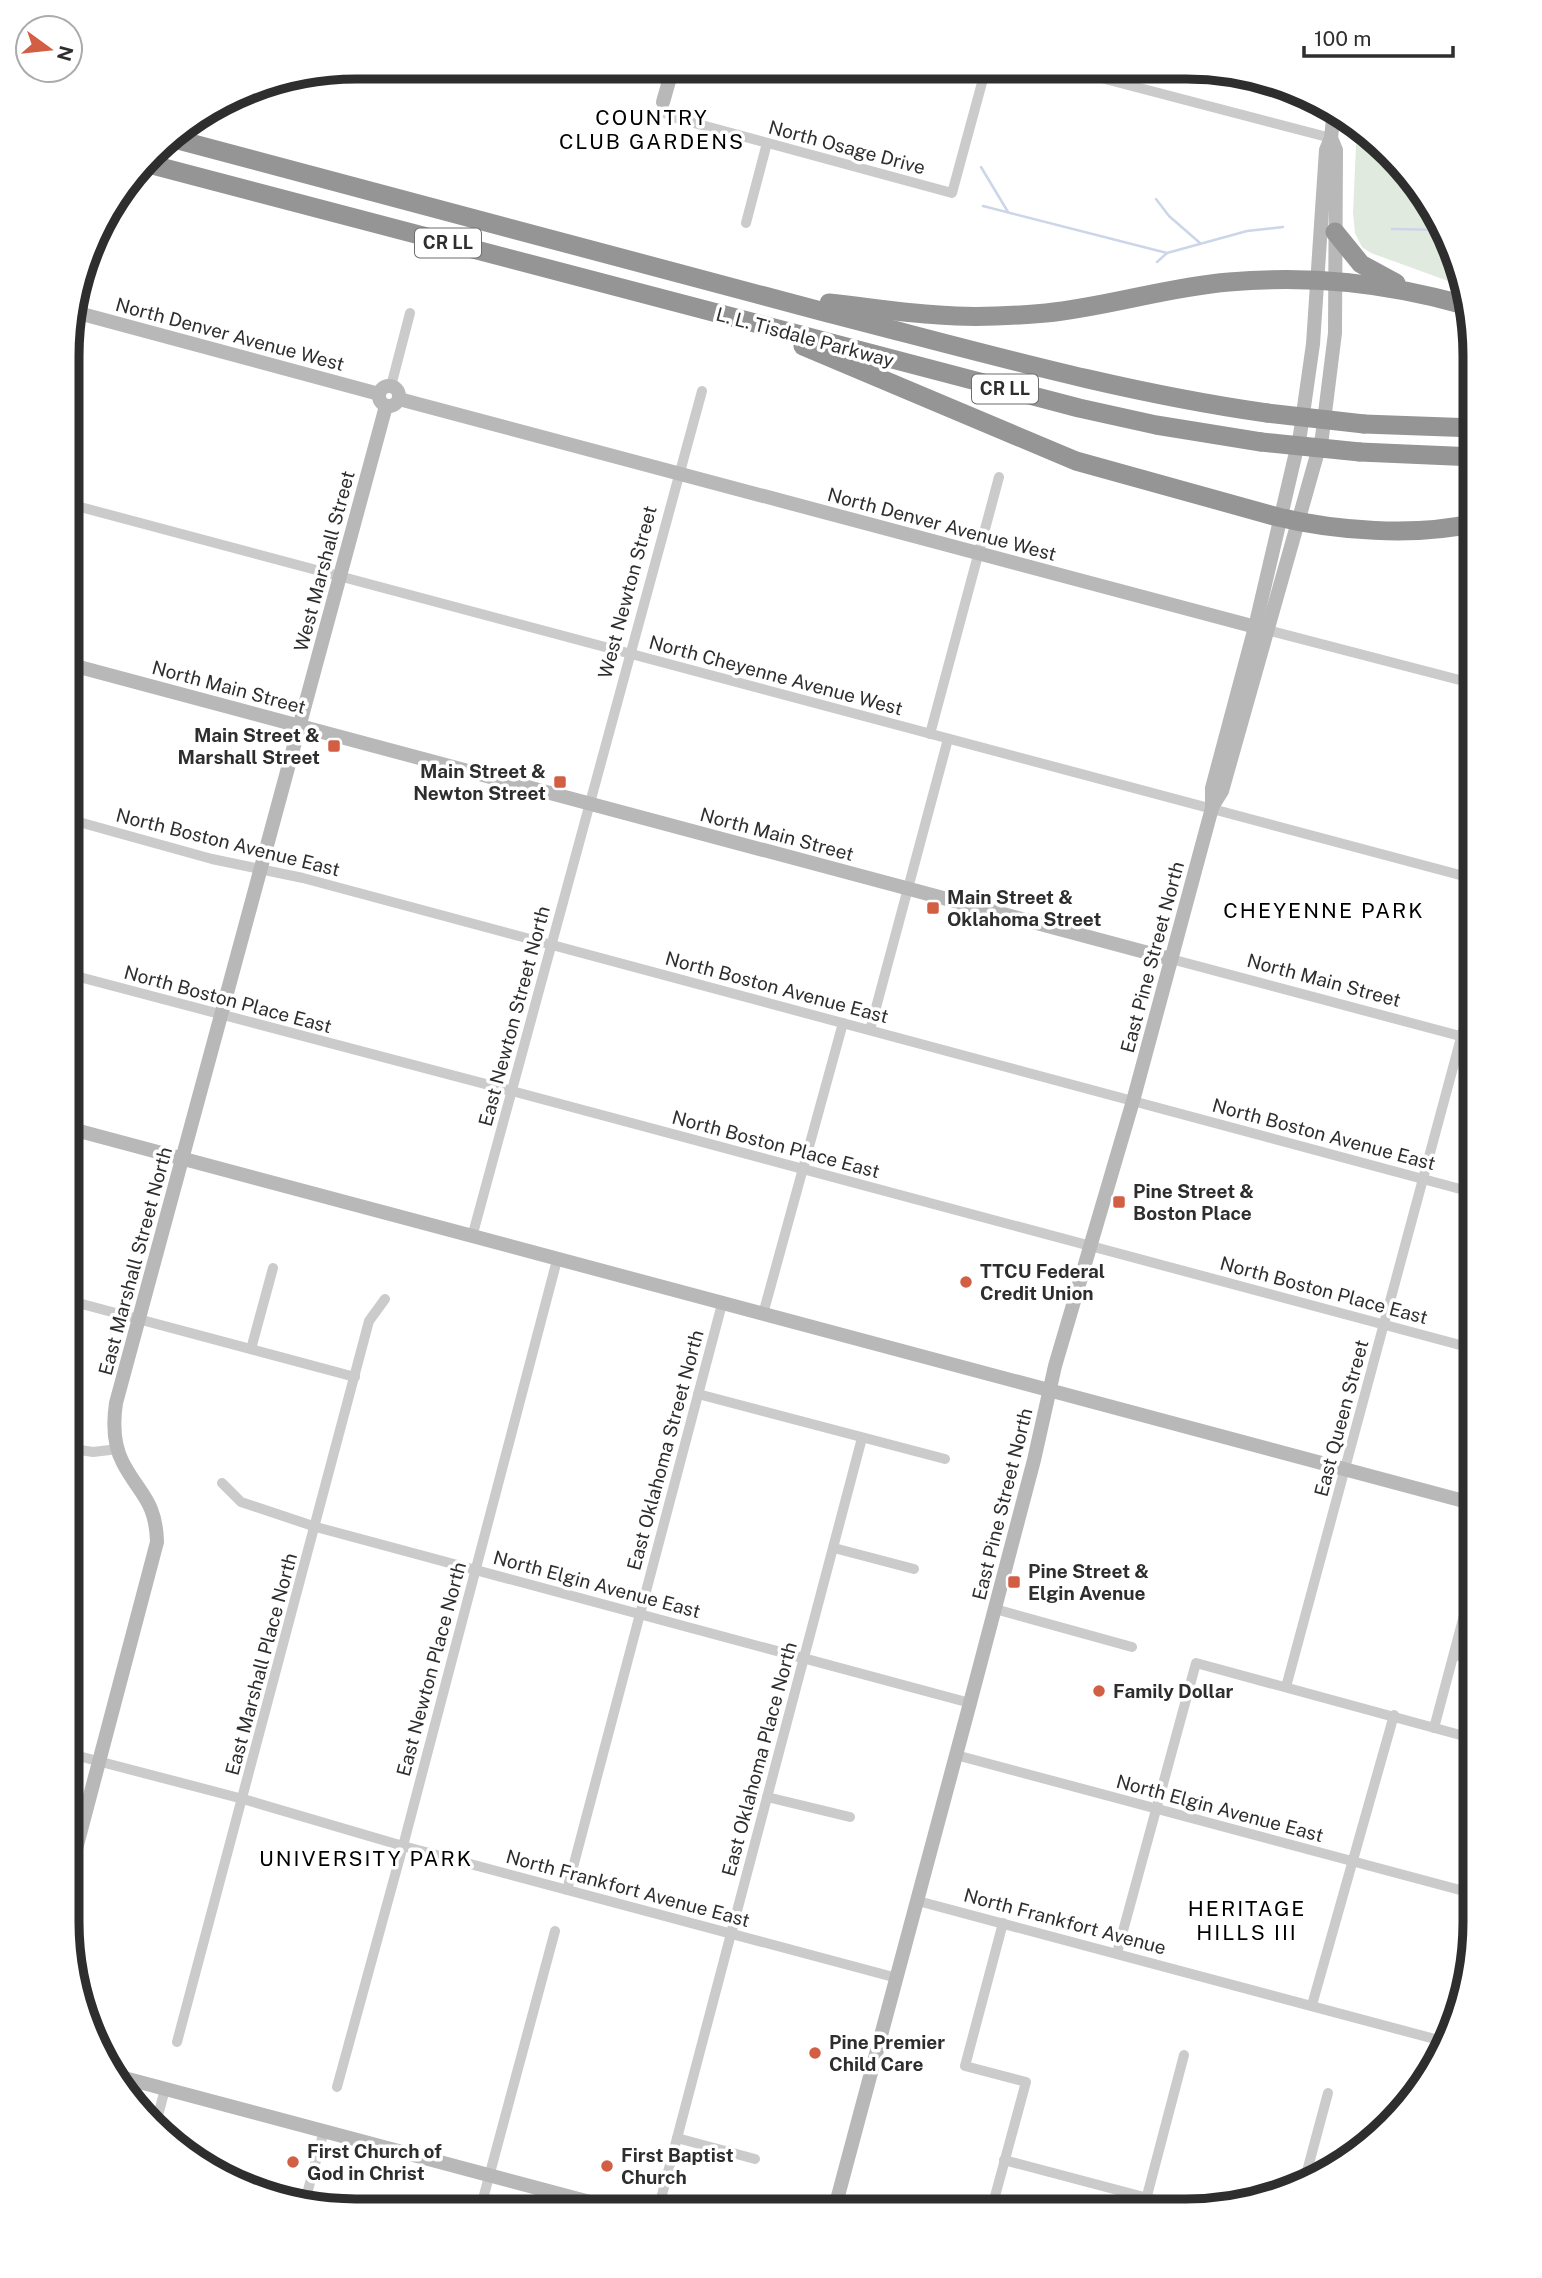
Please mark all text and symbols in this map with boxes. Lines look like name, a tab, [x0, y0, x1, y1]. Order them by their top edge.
north arrow	[14, 14, 84, 84]
scale bar	[1304, 14, 1453, 58]
text: 100 m	[1314, 26, 1371, 51]
text: N	[53, 43, 78, 63]
district label: COUNTRY CLUB GARDENS	[559, 105, 745, 154]
street label: North Osage Drive	[766, 116, 928, 178]
road number: CR LL	[415, 229, 481, 258]
street label: North Denver Avenue West	[113, 293, 347, 375]
street label: L. L. Tisdale Parkway	[714, 303, 896, 371]
road number: CR LL	[972, 374, 1038, 404]
street label: West Marshall Street	[289, 468, 359, 654]
street label: North Denver Avenue West	[825, 483, 1059, 565]
street label: West Newton Street	[593, 503, 661, 681]
street label: North Cheyenne Avenue West	[647, 631, 905, 719]
street label: North Main Street	[150, 656, 308, 718]
place label: Main Street & Marshall Street	[177, 724, 320, 768]
marker: Main Street & Marshall Street	[326, 738, 342, 754]
place label: Main Street & Newton Street	[413, 760, 546, 804]
marker: Main Street & Newton Street	[552, 774, 568, 790]
street label: North Main Street	[698, 803, 856, 865]
street label: North Boston Avenue East	[114, 804, 342, 880]
street label: East Pine Street North	[1116, 859, 1188, 1055]
place label: Main Street & Oklahoma Street	[947, 886, 1101, 930]
district label: CHEYENNE PARK	[1223, 898, 1425, 923]
marker: Main Street & Oklahoma Street	[925, 900, 941, 916]
street label: East Newton Street North	[474, 903, 554, 1129]
street label: North Boston Avenue East	[663, 947, 891, 1027]
street label: North Main Street	[1245, 949, 1403, 1011]
street label: North Boston Place East	[122, 961, 334, 1037]
street label: North Boston Avenue East	[1210, 1094, 1438, 1174]
street label: North Boston Place East	[670, 1106, 882, 1182]
street label: East Marshall Street North	[94, 1144, 176, 1378]
place label: Pine Street & Boston Place	[1133, 1180, 1254, 1224]
marker: Pine Street & Boston Place	[1111, 1194, 1127, 1210]
street label: North Boston Place East	[1218, 1252, 1430, 1328]
place label: TTCU Federal Credit Union	[980, 1260, 1105, 1304]
marker: TTCU Federal Credit Union	[958, 1274, 974, 1290]
street label: East Oklahoma Street North	[622, 1327, 708, 1573]
street label: East Queen Street	[1309, 1337, 1373, 1499]
street label: East Pine Street North	[967, 1406, 1037, 1602]
street label: North Elgin Avenue East	[491, 1546, 703, 1622]
street label: East Marshall Place North	[221, 1550, 301, 1778]
street label: East Newton Place North	[392, 1559, 470, 1779]
place label: Pine Street & Elgin Avenue	[1028, 1560, 1149, 1604]
marker: Pine Street & Elgin Avenue	[1006, 1574, 1022, 1590]
street label: East Oklahoma Place North	[717, 1639, 801, 1879]
place label: Family Dollar	[1113, 1680, 1233, 1702]
marker: Family Dollar	[1091, 1683, 1107, 1699]
street label: North Elgin Avenue East	[1114, 1770, 1326, 1846]
street label: North Frankfort Avenue East	[504, 1845, 752, 1931]
district label: UNIVERSITY PARK	[259, 1846, 473, 1871]
street label: North Frankfort Avenue	[962, 1883, 1168, 1959]
district label: HERITAGE HILLS III	[1188, 1896, 1306, 1945]
place label: Pine Premier Child Care	[829, 2031, 945, 2075]
marker: Pine Premier Child Care	[807, 2045, 823, 2061]
place label: First Church of God in Christ	[307, 2140, 442, 2184]
place label: First Baptist Church	[621, 2144, 734, 2188]
marker: First Church of God in Christ	[285, 2154, 301, 2170]
marker: First Baptist Church	[599, 2158, 615, 2174]

